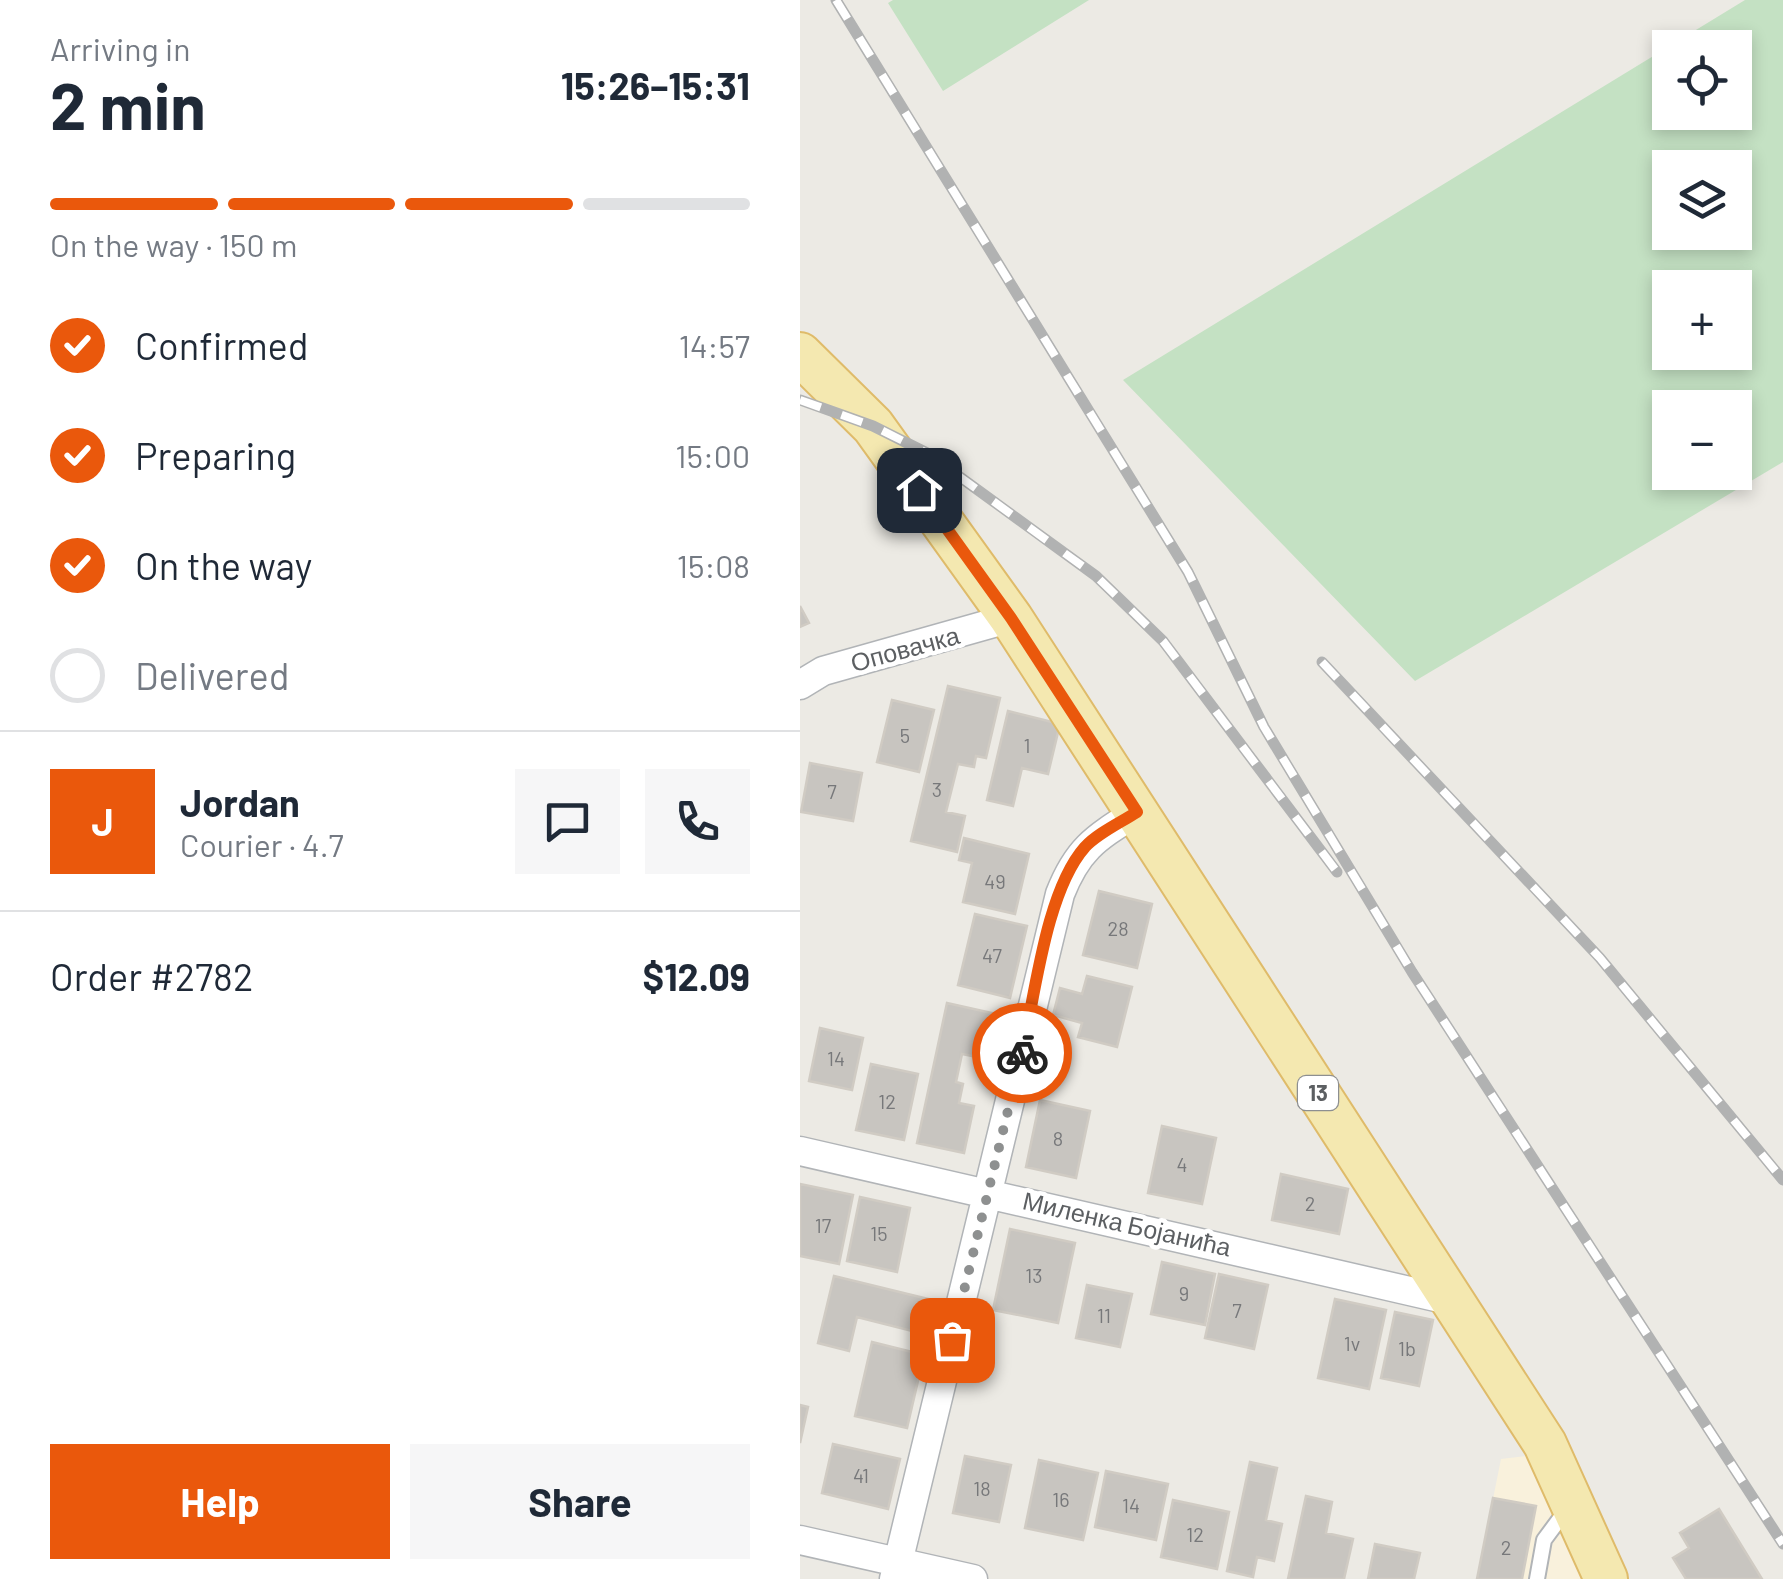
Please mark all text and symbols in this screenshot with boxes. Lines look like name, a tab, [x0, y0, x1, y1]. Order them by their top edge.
text: Arriving in	[50, 29, 190, 67]
map controls	[1652, 30, 1752, 490]
button: locate	[1652, 30, 1752, 130]
text: 15:26–15:31	[561, 62, 750, 108]
text: 2 min	[50, 65, 206, 143]
button: layers	[1652, 150, 1752, 250]
text: On the way · 150 m	[50, 225, 297, 263]
button: +	[1652, 270, 1752, 370]
icon: check	[50, 318, 105, 373]
text: Confirmed	[135, 322, 308, 368]
text: 14:57	[679, 326, 750, 364]
button: −	[1652, 390, 1752, 490]
icon: check	[50, 428, 105, 483]
text: Preparing	[135, 432, 296, 478]
text: 15:00	[675, 436, 750, 474]
pin	[877, 448, 962, 533]
icon: home	[892, 463, 947, 518]
icon: check	[50, 538, 105, 593]
text: On the way	[135, 542, 312, 588]
text: 15:08	[677, 546, 750, 584]
street label: Оповачка	[847, 619, 963, 677]
text: Delivered	[135, 652, 289, 698]
house number: 5	[900, 723, 910, 747]
house number: 1	[1024, 733, 1031, 757]
button: chat	[515, 769, 620, 874]
button: phone	[645, 769, 750, 874]
house number: 3	[932, 777, 942, 801]
text: Jordan	[180, 779, 300, 825]
house number: 7	[827, 779, 837, 803]
text: J	[91, 798, 114, 844]
text: Courier · 4.7	[180, 825, 344, 863]
house number: 49	[984, 869, 1006, 893]
house number: 28	[1107, 916, 1129, 940]
house number: 47	[982, 943, 1002, 967]
text: Order #2782	[50, 953, 253, 999]
text: $12.09	[642, 953, 750, 999]
courier	[972, 1003, 1072, 1103]
icon: bike	[995, 1026, 1050, 1081]
house number: 14	[827, 1046, 845, 1070]
road number: 13	[1298, 1076, 1338, 1110]
house number: 12	[878, 1089, 896, 1113]
house number: 8	[1053, 1126, 1063, 1150]
house number: 4	[1176, 1152, 1188, 1176]
street label: Миленка Бојанића	[1020, 1184, 1234, 1262]
house number: 2	[1305, 1191, 1315, 1215]
house number: 17	[815, 1213, 832, 1237]
house number: 15	[870, 1221, 888, 1245]
house number: 13	[1025, 1263, 1043, 1287]
house number: 9	[1179, 1281, 1189, 1305]
pin	[910, 1298, 995, 1383]
house number: 7	[1232, 1298, 1242, 1322]
house number: 11	[1097, 1303, 1111, 1327]
icon: bag	[925, 1313, 980, 1368]
house number: 1v	[1344, 1331, 1360, 1355]
house number: 1b	[1398, 1336, 1416, 1360]
button: Help	[50, 1444, 390, 1559]
button: Share	[410, 1444, 750, 1559]
house number: 41	[853, 1463, 869, 1487]
house number: 18	[973, 1476, 991, 1500]
house number: 16	[1052, 1487, 1070, 1511]
house number: 14	[1122, 1493, 1140, 1517]
house number: 12	[1186, 1522, 1204, 1546]
house number: 2	[1501, 1535, 1511, 1559]

